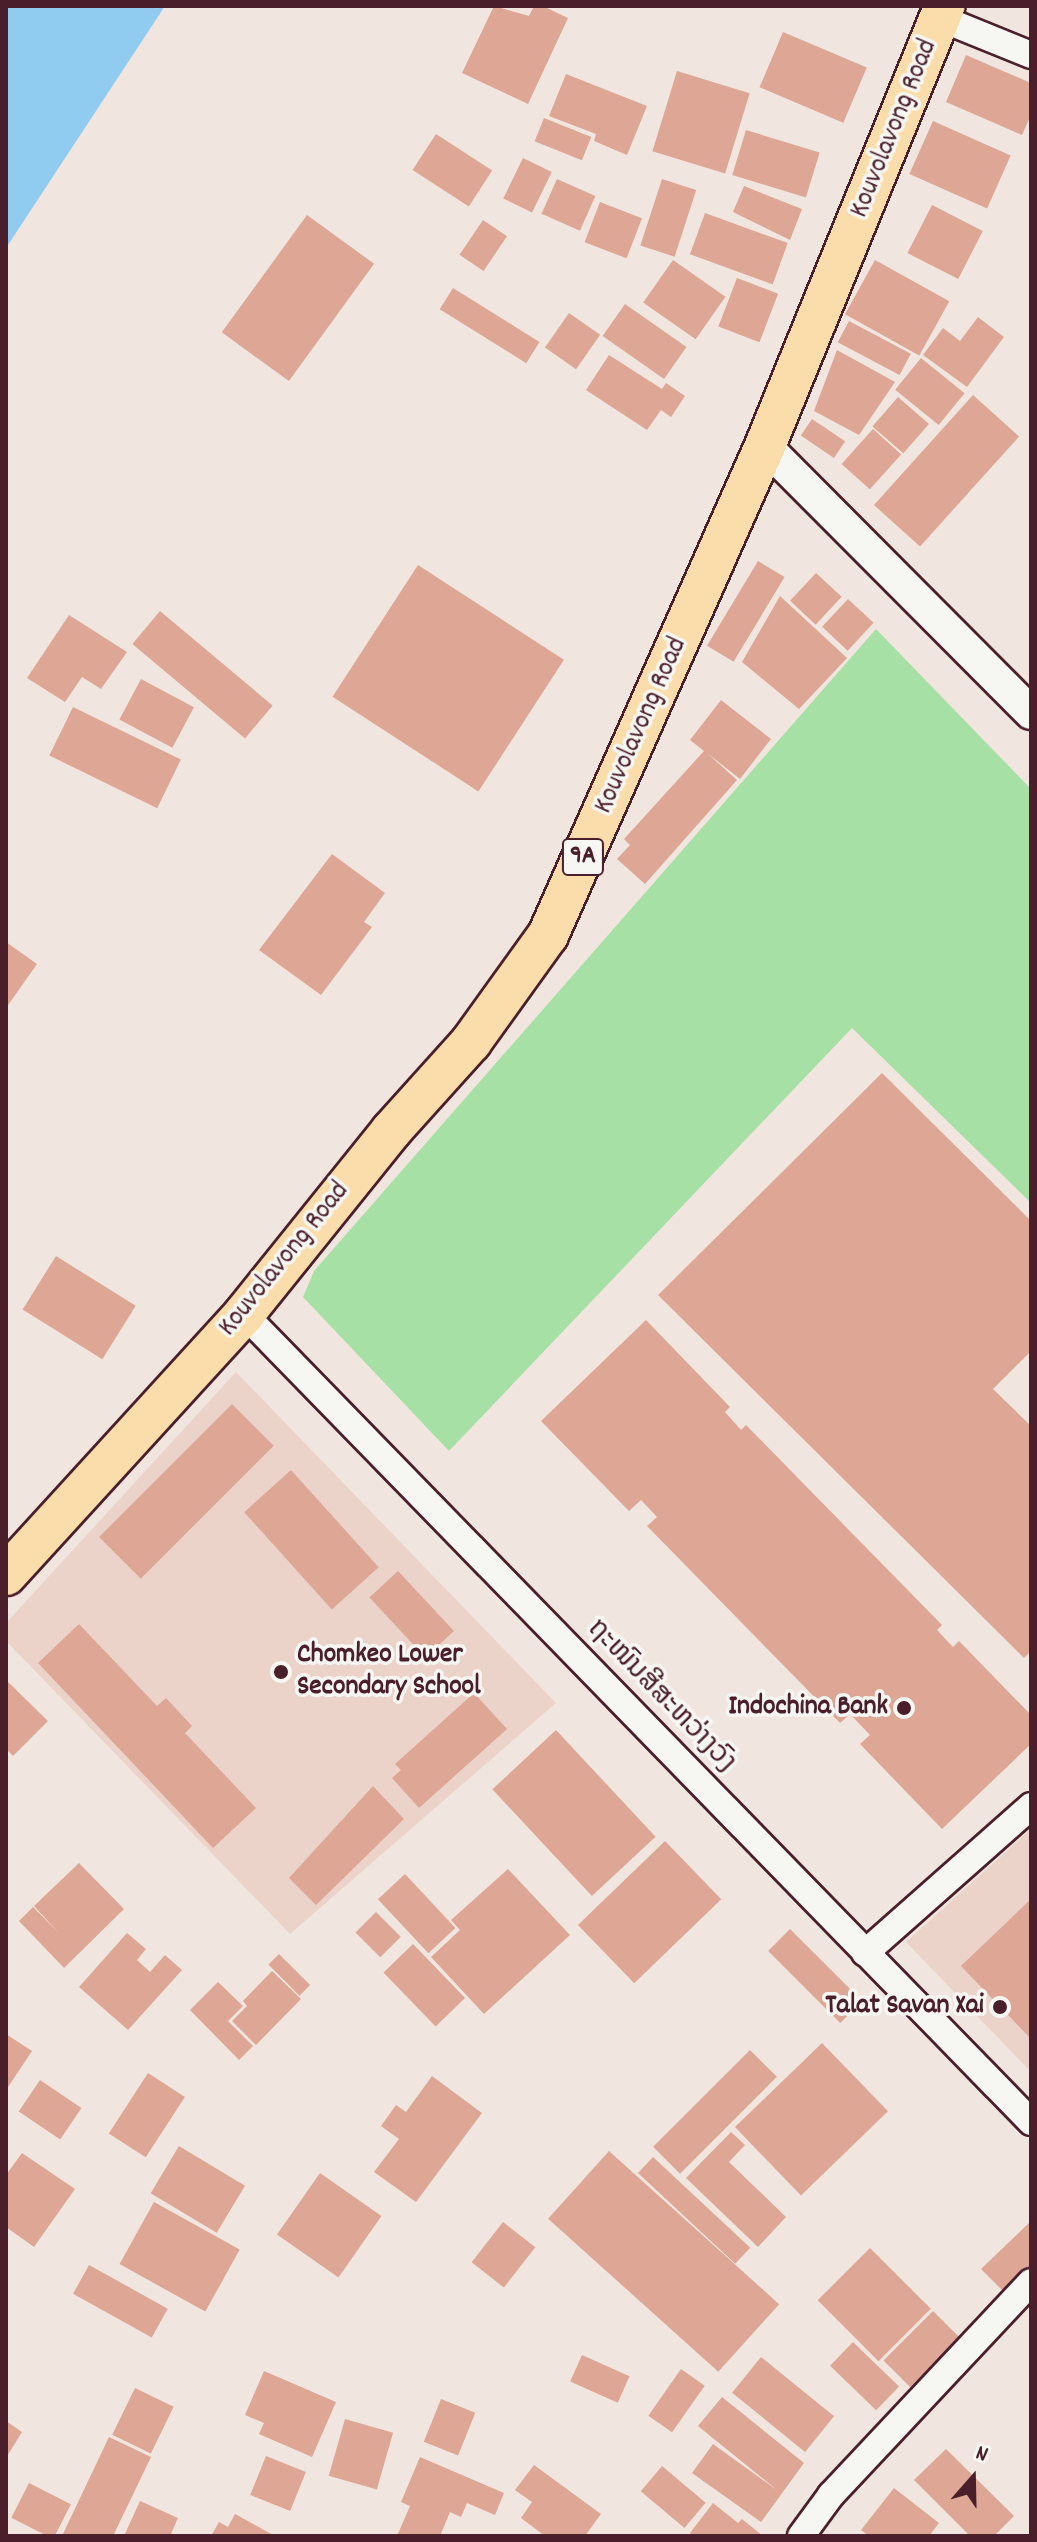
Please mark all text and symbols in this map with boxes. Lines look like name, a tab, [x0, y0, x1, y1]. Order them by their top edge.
street label: Kouvolavong Road	[844, 35, 946, 223]
street label: Kouvolavong Road	[588, 633, 696, 819]
road number: 9A	[561, 835, 605, 879]
street label: Kouvolavong Road	[212, 1176, 358, 1344]
street label: ຖະໜົນສີສະຫວ່າງວົງ	[578, 1613, 742, 1781]
place label: Chomkeo Lower Secondary School	[297, 1639, 481, 1705]
marker: Chomkeo Lower Secondary School	[272, 1663, 290, 1681]
place label: Indochina Bank	[728, 1691, 888, 1725]
marker: Indochina Bank	[895, 1699, 913, 1717]
place label: Talat Savan Xai	[825, 1990, 984, 2024]
marker: Talat Savan Xai	[991, 1998, 1009, 2016]
north arrow	[933, 2438, 1013, 2518]
text: N	[971, 2439, 992, 2471]

